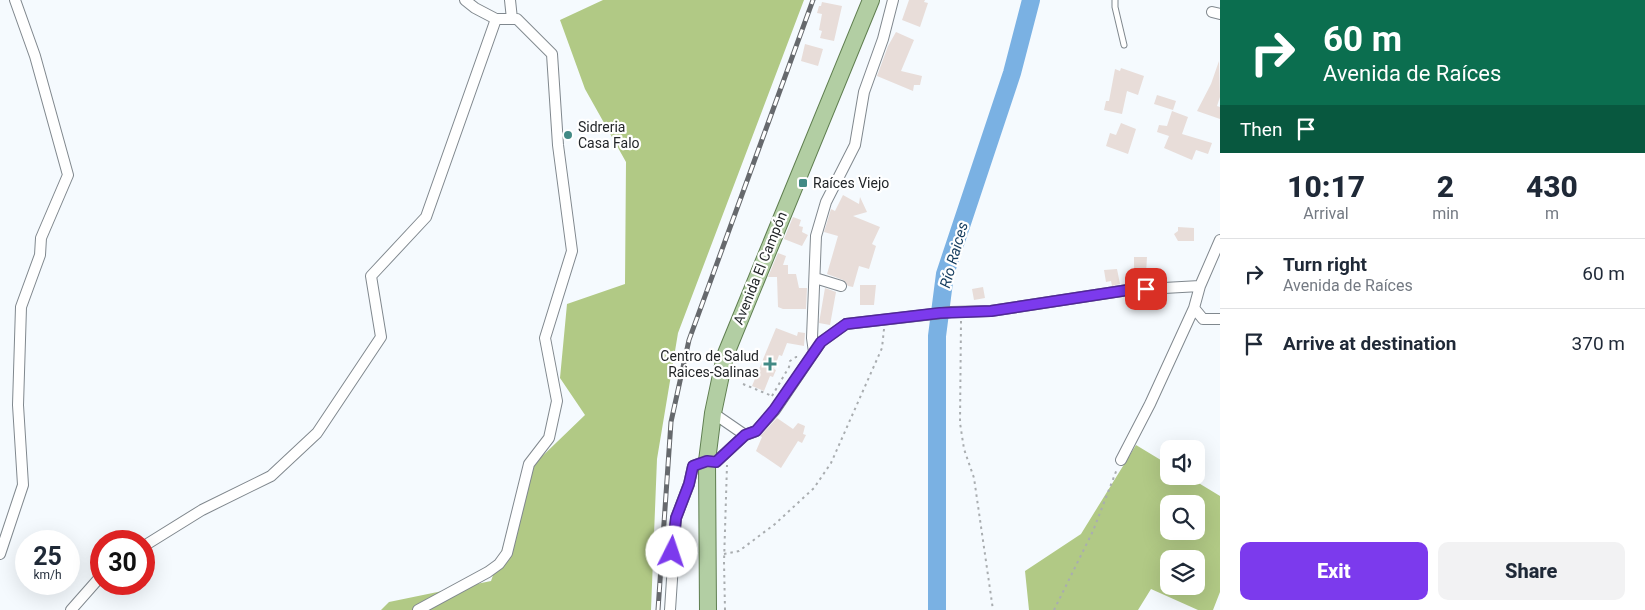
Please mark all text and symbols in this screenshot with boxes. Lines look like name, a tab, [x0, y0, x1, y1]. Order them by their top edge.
text: 60 m	[1323, 19, 1402, 60]
icon: right	[1240, 20, 1305, 85]
text: Avenida de Raíces	[1323, 61, 1501, 86]
icon: arrive	[1292, 115, 1320, 143]
text: Then	[1240, 118, 1282, 141]
place label: Sidreria Casa Falo	[578, 119, 640, 151]
marker: Sidreria Casa Falo	[562, 129, 574, 141]
text: 10:17	[1287, 169, 1365, 204]
text: 2	[1437, 169, 1454, 204]
text: 430	[1526, 169, 1578, 204]
place label: Raíces Viejo	[813, 175, 889, 191]
marker: Raíces Viejo	[797, 177, 809, 189]
text: Arrival	[1303, 204, 1349, 223]
text: min	[1432, 204, 1459, 223]
text: m	[1545, 204, 1559, 223]
street label: Avenida El Campón	[730, 209, 790, 327]
water label: Río Raices	[936, 220, 972, 290]
text: Turn right	[1283, 253, 1367, 276]
icon: right	[1240, 260, 1268, 288]
text: 60 m	[1582, 262, 1625, 285]
pin	[1125, 268, 1167, 310]
icon: arrive	[1132, 275, 1160, 303]
text: Avenida de Raíces	[1283, 276, 1413, 295]
icon: arrive	[1240, 330, 1268, 358]
text: Arrive at destination	[1283, 332, 1456, 355]
text: 370 m	[1572, 332, 1625, 355]
place label: Centro de Salud Raices-Salinas	[660, 348, 759, 380]
marker: Centro de Salud Raices-Salinas	[763, 357, 777, 371]
map controls	[1160, 440, 1205, 595]
button: sound	[1160, 440, 1205, 485]
button: search	[1160, 495, 1205, 540]
position arrow	[645, 525, 697, 577]
speed limit sign: 30	[90, 530, 155, 595]
text: 25	[33, 542, 62, 571]
button: Exit	[1240, 542, 1428, 600]
button: Share	[1438, 542, 1625, 600]
button: layers	[1160, 550, 1205, 595]
text: km/h	[33, 568, 62, 582]

